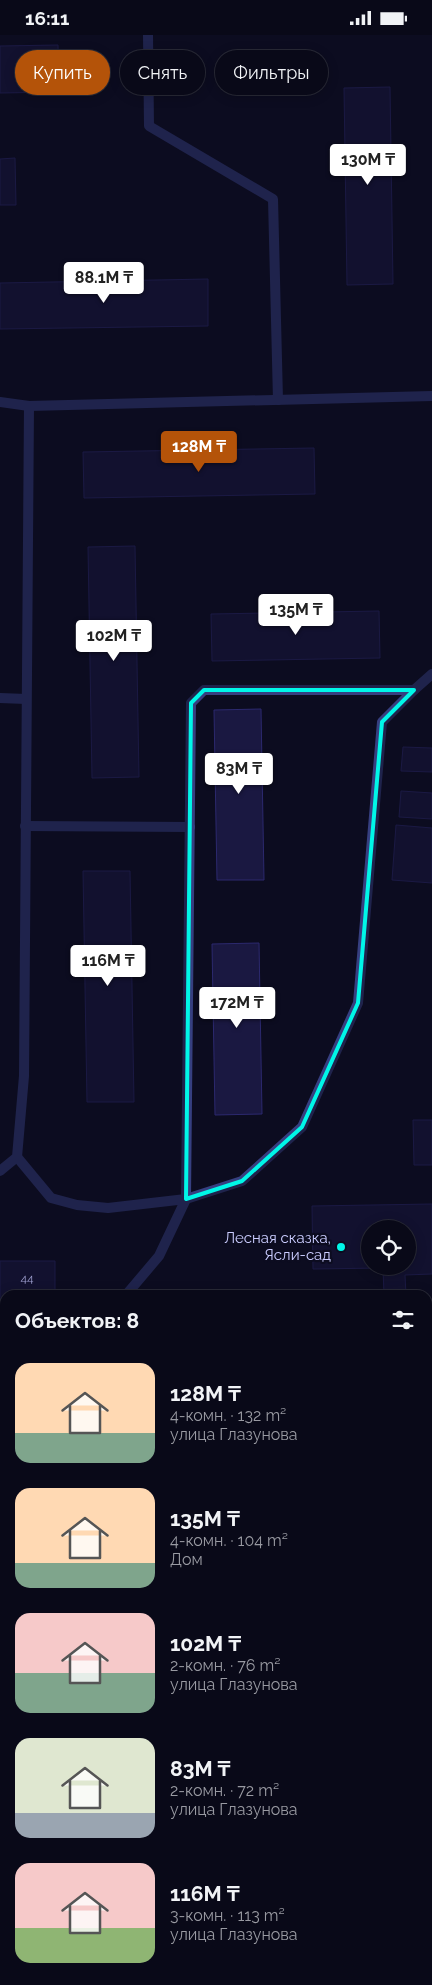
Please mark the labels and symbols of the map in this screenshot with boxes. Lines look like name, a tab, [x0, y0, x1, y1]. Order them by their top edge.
pin: 130M ₸	[327, 143, 409, 186]
pin: 88.1M ₸	[58, 261, 150, 304]
pin: 128M ₸	[158, 431, 240, 473]
pin: 135M ₸	[255, 593, 337, 636]
pin: 102M ₸	[73, 619, 155, 662]
pin: 83M ₸	[204, 753, 274, 795]
pin: 116M ₸	[67, 945, 149, 987]
pin: 172M ₸	[196, 987, 278, 1029]
place label: Лесная сказка, Ясли-сад	[224, 1229, 331, 1264]
marker: Лесная сказка, Ясли-сад	[335, 1241, 347, 1253]
house number: 44	[20, 1271, 34, 1285]

